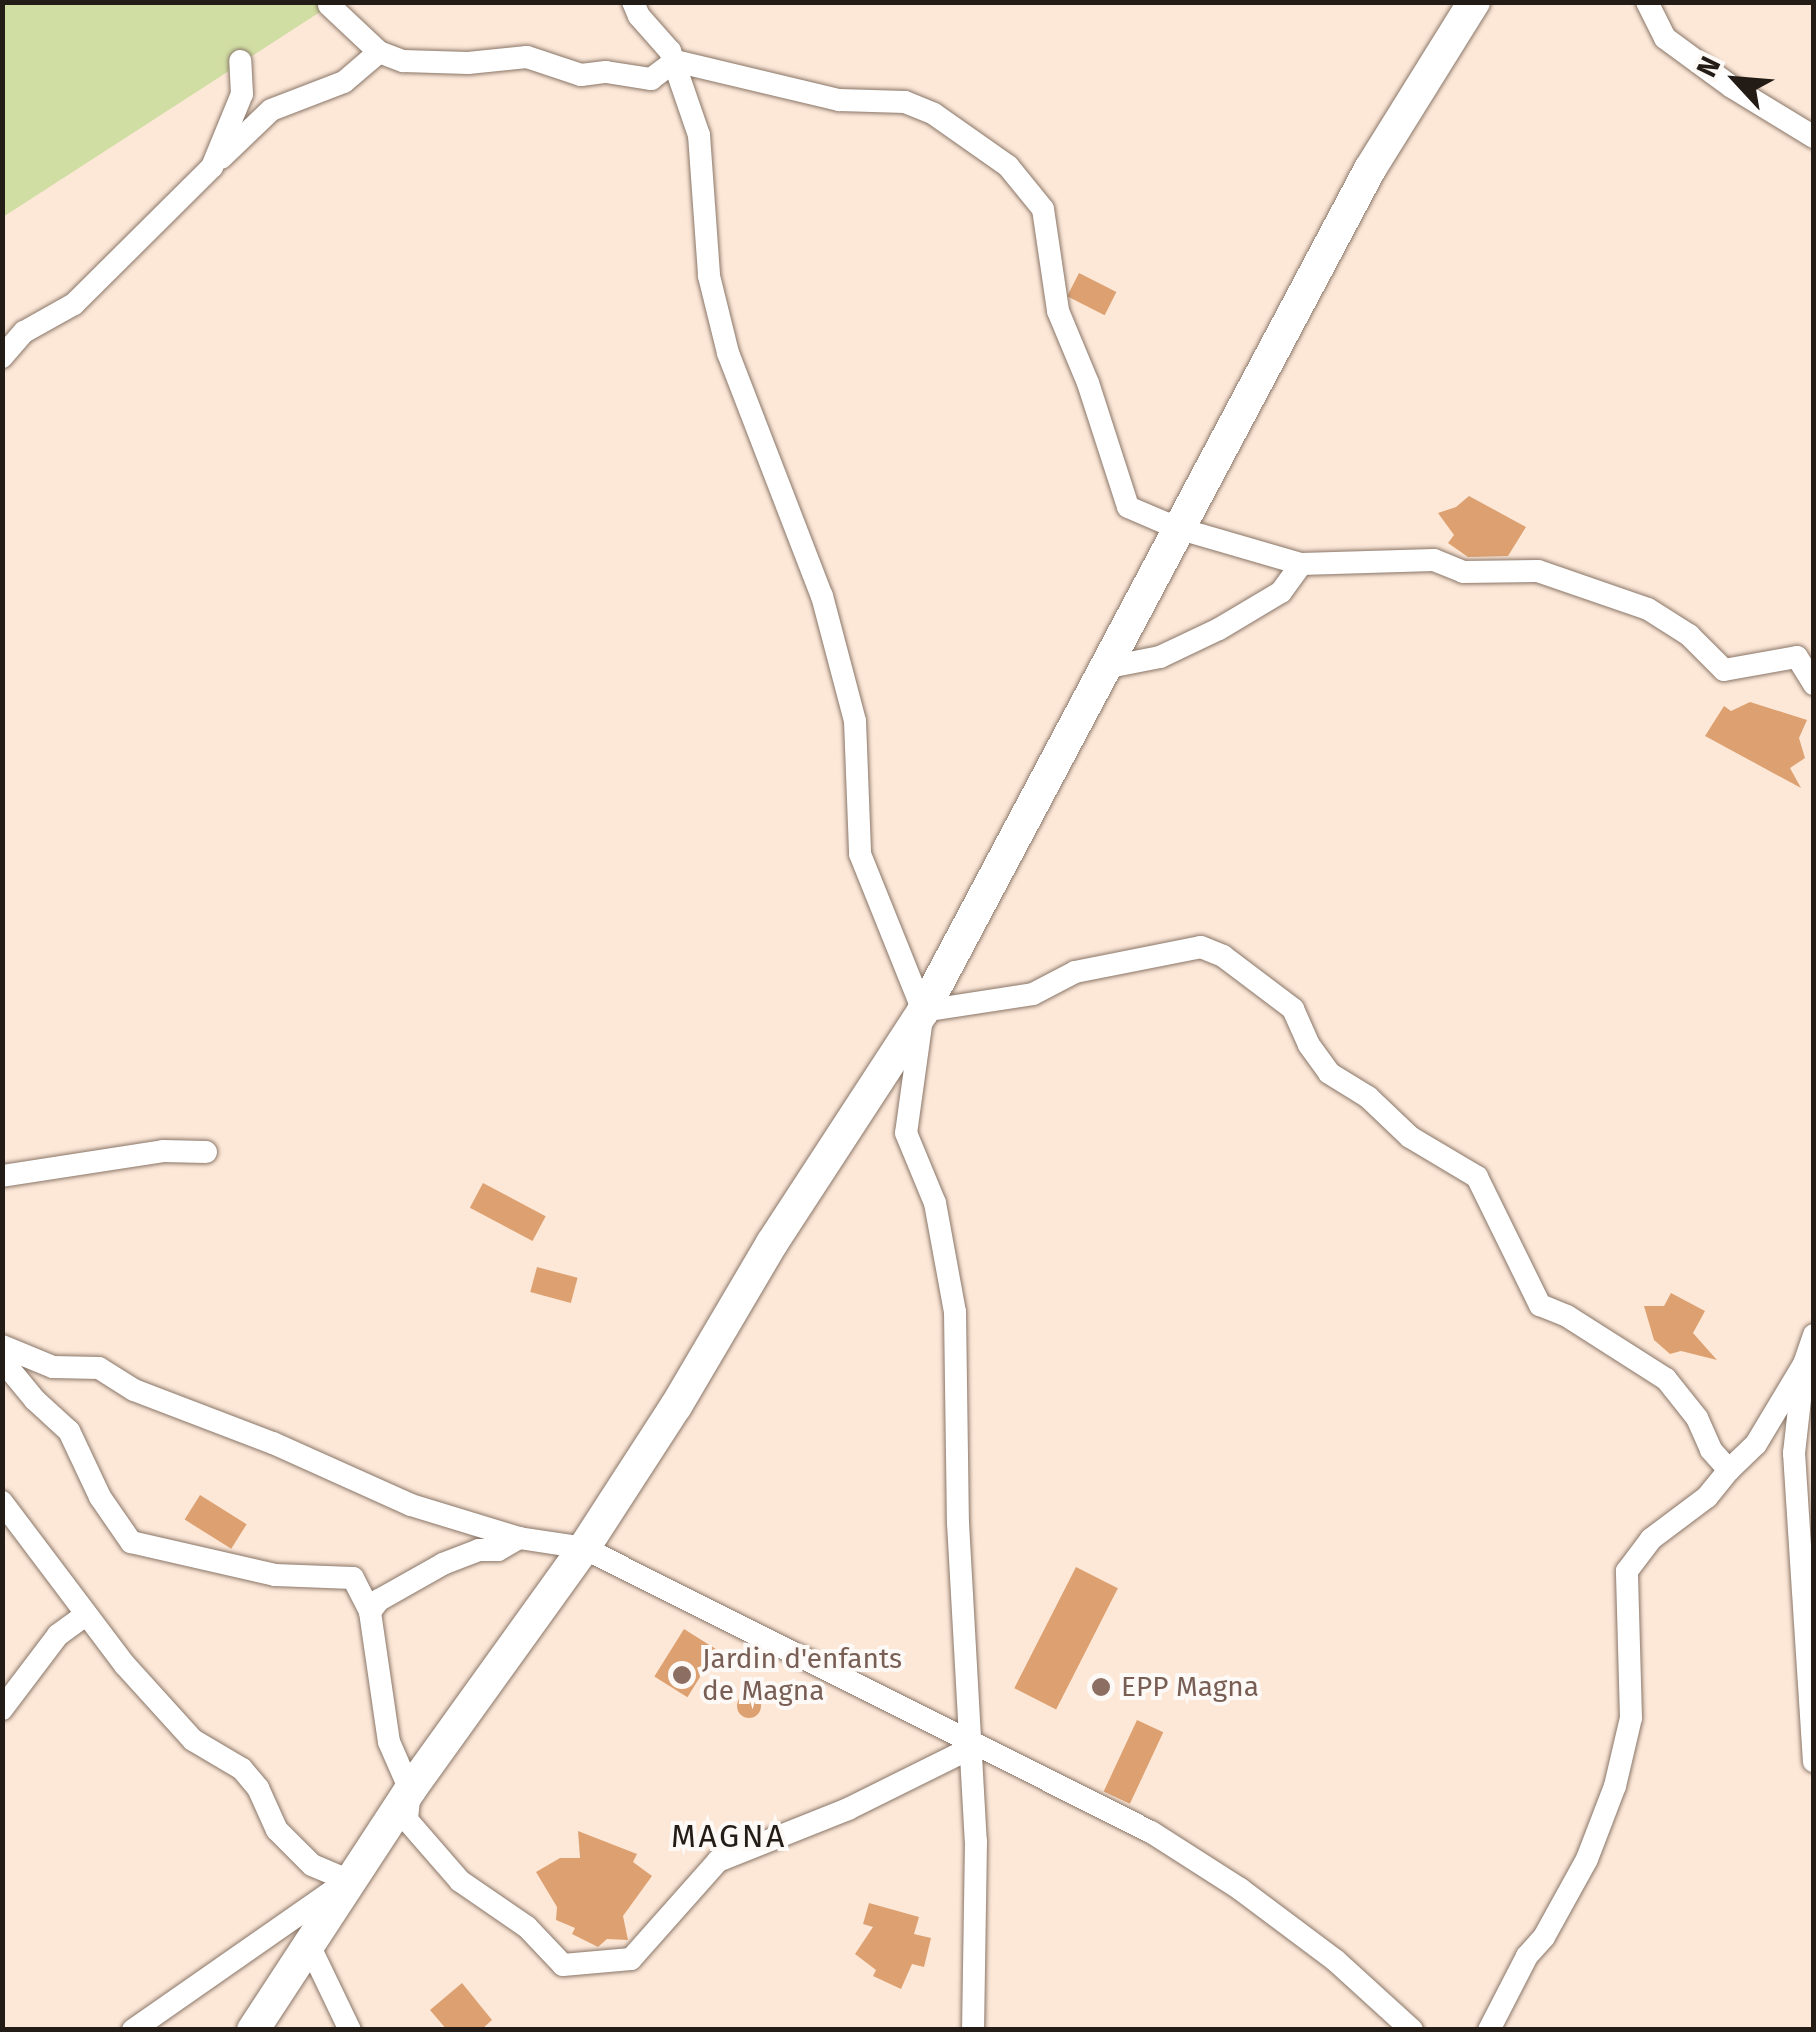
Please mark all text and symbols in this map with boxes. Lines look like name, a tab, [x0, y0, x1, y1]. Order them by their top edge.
north arrow	[1686, 30, 1786, 130]
text: N	[1690, 51, 1727, 82]
place label: Jardin d'enfants de Magna	[702, 1642, 902, 1708]
marker: Jardin d'enfants de Magna	[671, 1664, 693, 1686]
place label: EPP Magna	[1121, 1670, 1259, 1704]
marker: EPP Magna	[1090, 1676, 1112, 1698]
district label: MAGNA	[671, 1817, 787, 1855]

